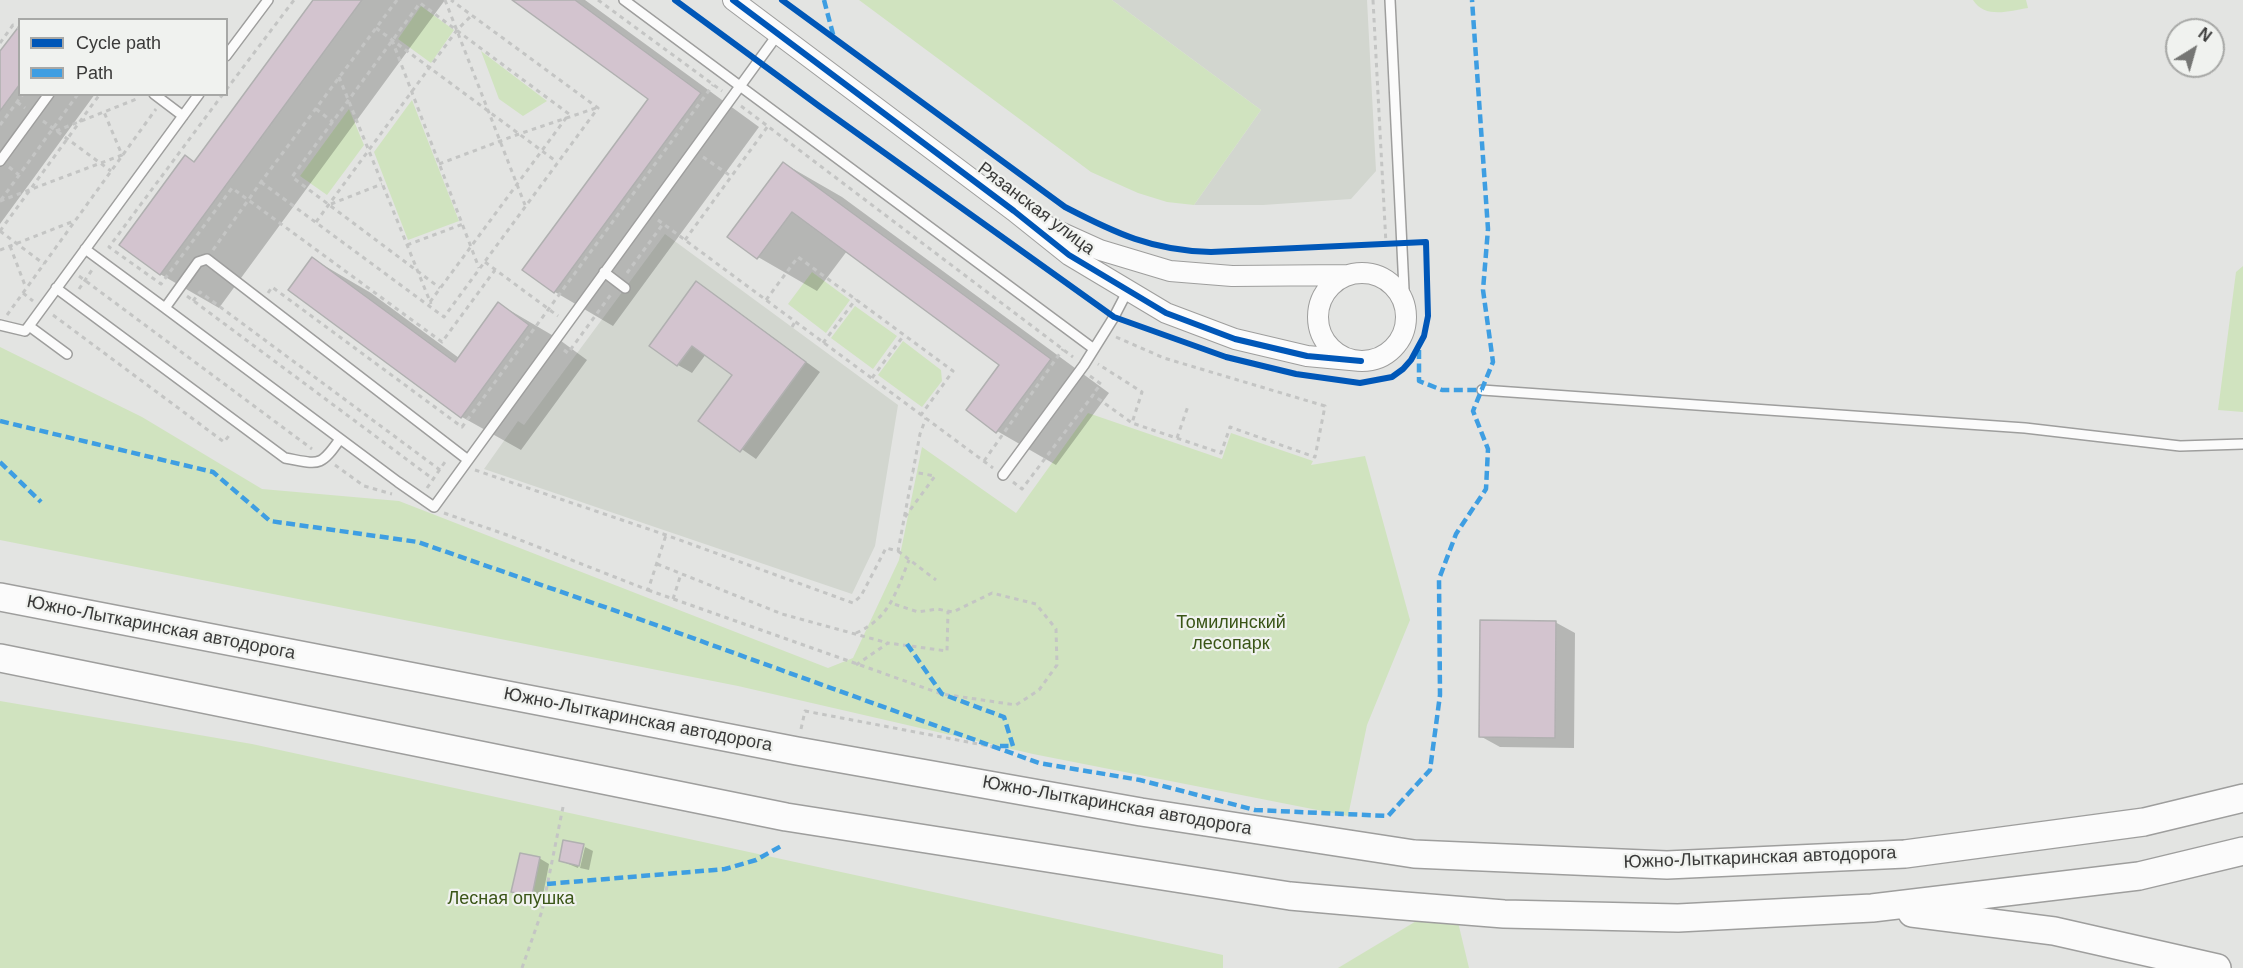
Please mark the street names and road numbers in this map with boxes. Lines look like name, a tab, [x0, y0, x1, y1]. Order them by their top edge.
street label: Рязанская улица	[973, 158, 1099, 260]
street label: Южно-Лыткаринская автодорога	[25, 591, 297, 665]
street label: Южно-Лыткаринская автодорога	[502, 683, 774, 757]
street label: Южно-Лыткаринская автодорога	[981, 772, 1253, 840]
street label: Южно-Лыткаринская автодорога	[1623, 842, 1897, 874]

